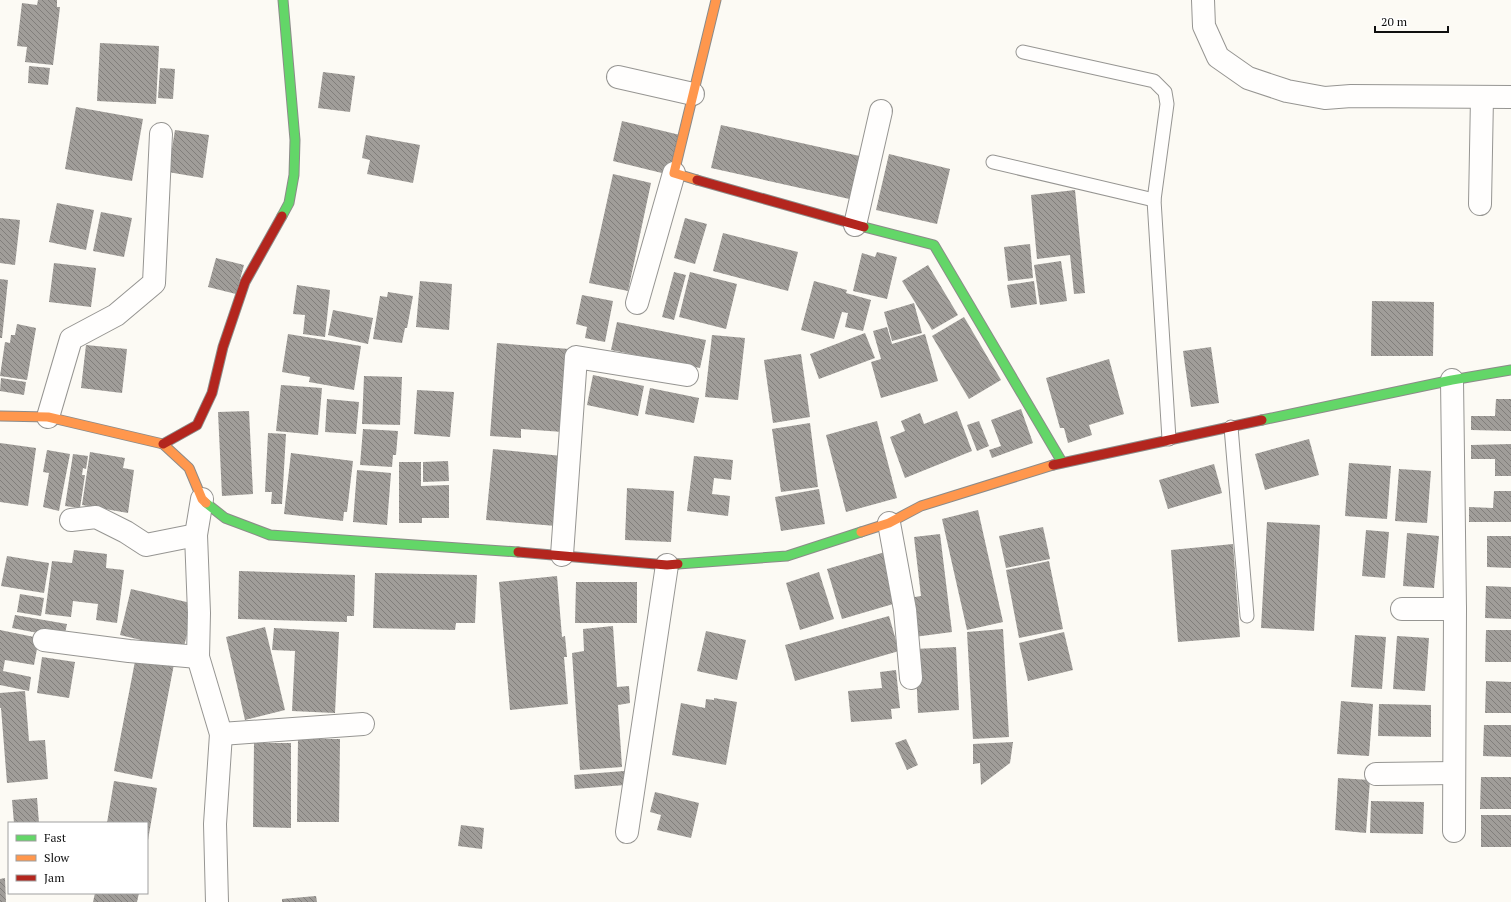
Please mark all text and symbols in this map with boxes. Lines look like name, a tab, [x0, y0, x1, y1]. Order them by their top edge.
scale bar	[1375, 8, 1448, 34]
text: 20 m	[1381, 14, 1408, 29]
legend	[8, 822, 148, 894]
text: Fast	[44, 830, 67, 845]
text: Slow	[44, 850, 70, 865]
text: Jam	[44, 870, 65, 885]

